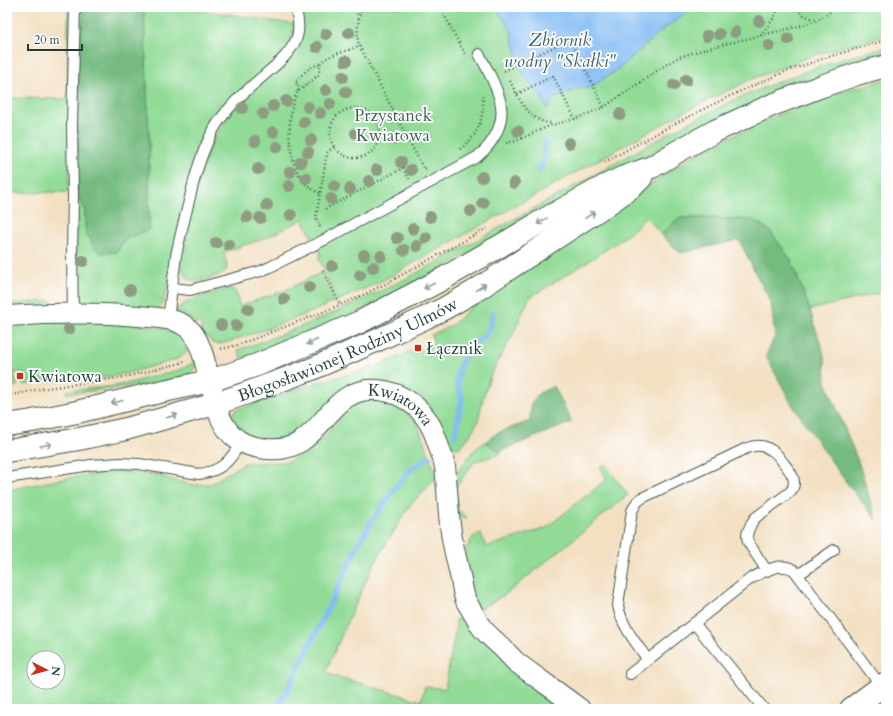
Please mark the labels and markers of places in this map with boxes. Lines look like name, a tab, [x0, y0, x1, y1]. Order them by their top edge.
place label: Łącznik	[426, 337, 483, 360]
marker: Łącznik	[413, 343, 423, 353]
place label: Kwiatowa	[28, 365, 103, 388]
marker: Kwiatowa	[15, 371, 25, 381]

